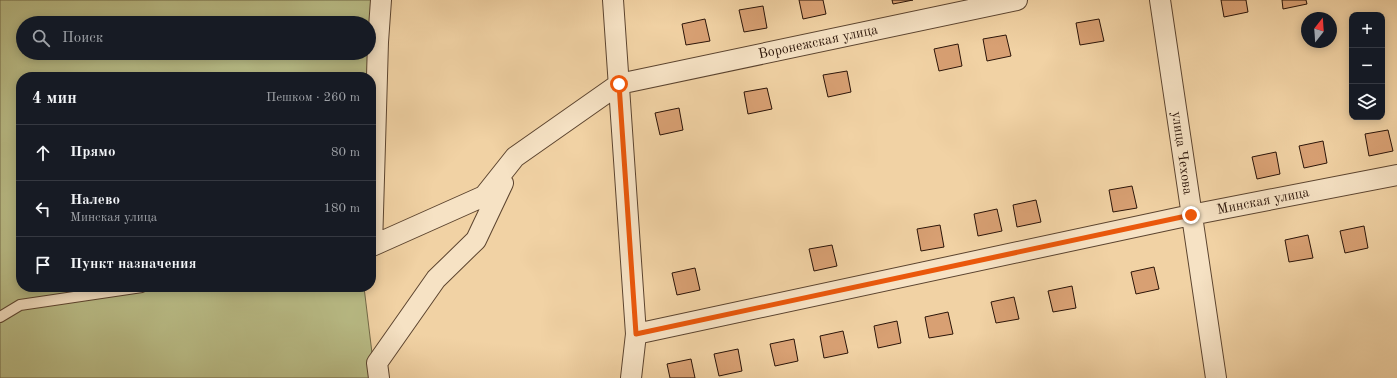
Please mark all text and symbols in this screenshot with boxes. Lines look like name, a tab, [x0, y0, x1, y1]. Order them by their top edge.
north arrow	[1301, 12, 1337, 48]
map controls	[1349, 12, 1385, 120]
button: +	[1349, 12, 1385, 48]
search box	[16, 16, 376, 60]
street label: Воронежская улица	[757, 22, 879, 62]
icon: search	[30, 27, 52, 49]
text: Поиск	[62, 31, 103, 46]
button: −	[1349, 48, 1385, 84]
route start	[610, 75, 628, 93]
button: layers	[1349, 84, 1385, 120]
text: 4 мин	[32, 90, 77, 107]
text: Пешком · 260 m	[266, 91, 360, 104]
street label: улица Чехова	[1169, 110, 1195, 196]
icon: ahead	[32, 142, 54, 164]
text: Прямо	[70, 145, 116, 160]
text: 80 m	[331, 146, 360, 159]
street label: Минская улица	[1216, 185, 1311, 217]
text: Налево	[70, 193, 120, 208]
icon: left	[32, 198, 54, 220]
text: 180 m	[323, 202, 360, 215]
route end	[1182, 206, 1200, 224]
text: Минская улица	[70, 211, 157, 224]
icon: arrive	[32, 254, 54, 276]
text: Пункт назначения	[70, 257, 197, 272]

